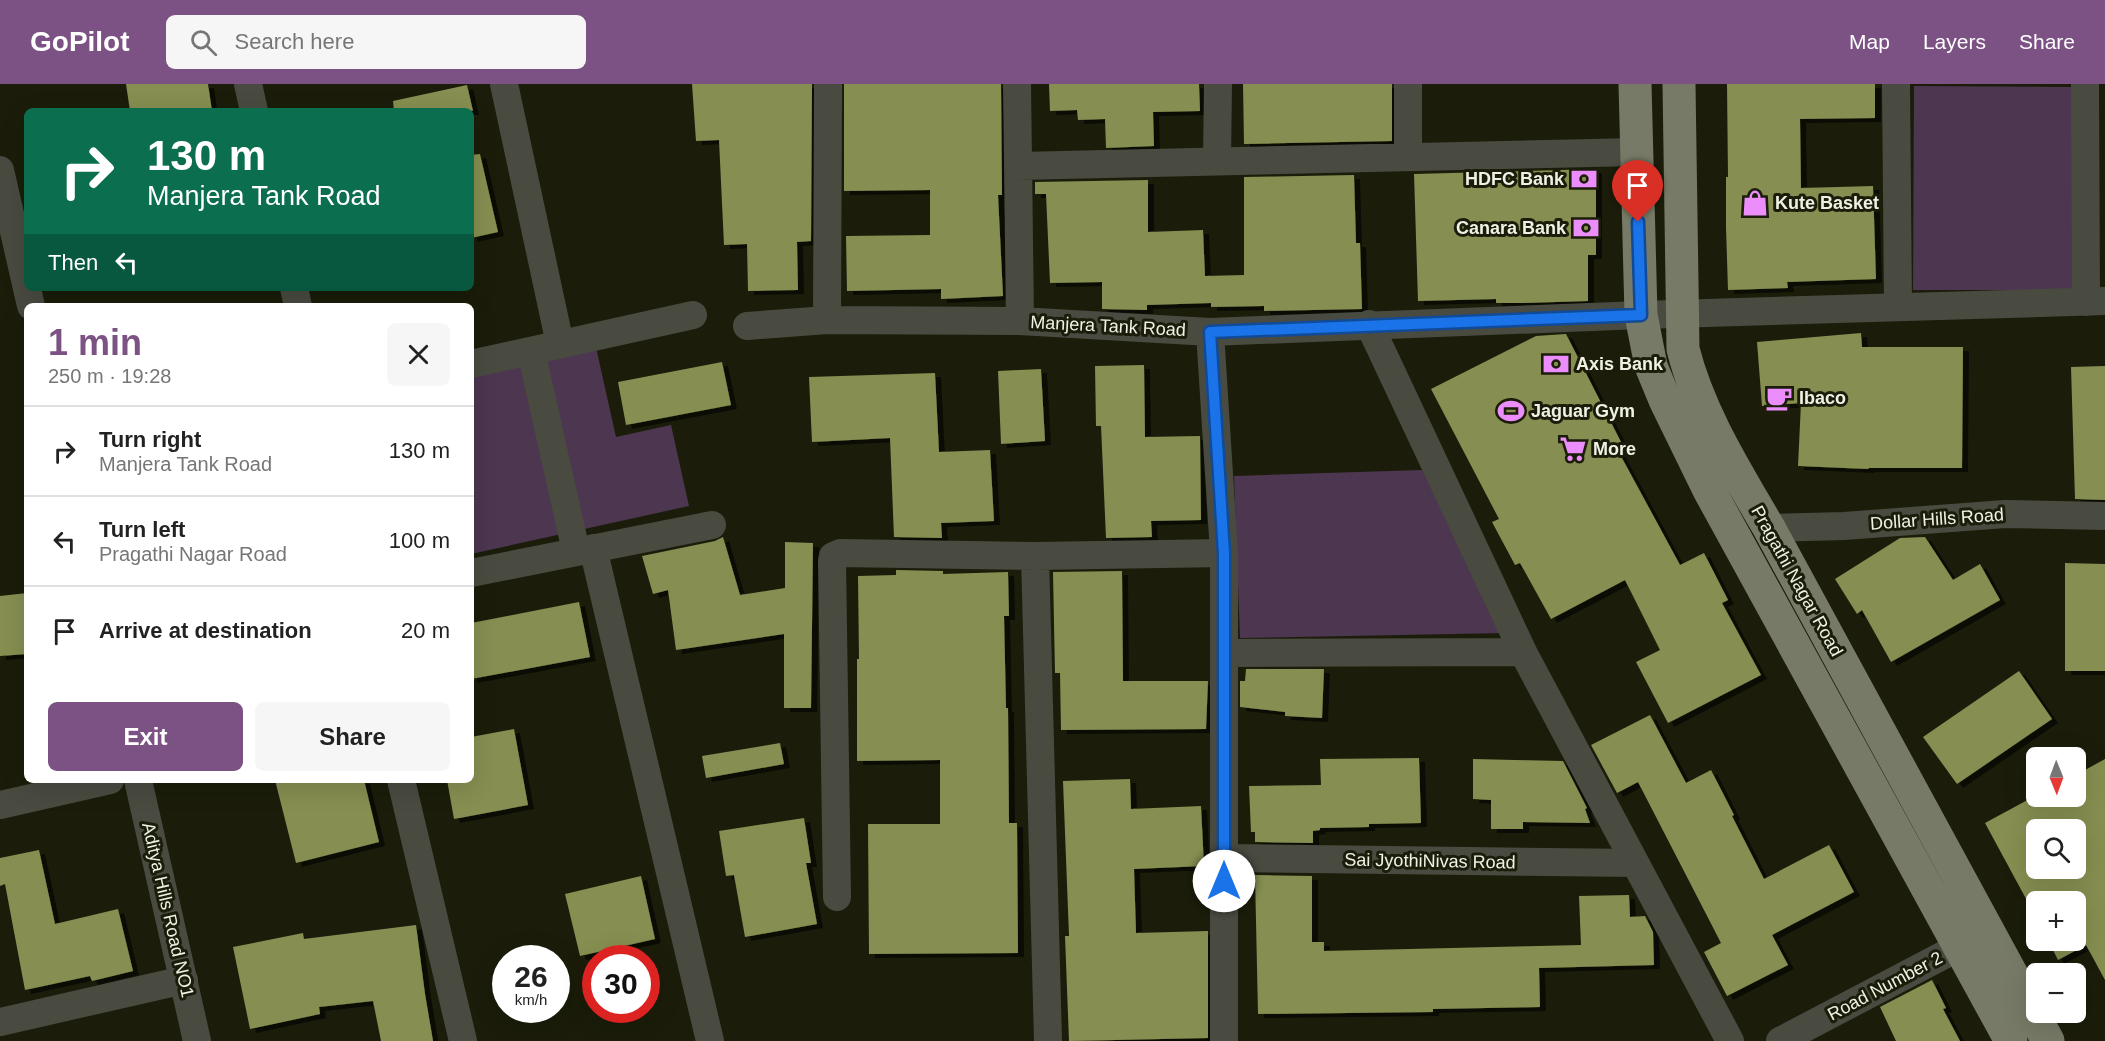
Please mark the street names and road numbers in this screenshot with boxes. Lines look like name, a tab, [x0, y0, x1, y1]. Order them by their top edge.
street label: Manjera Tank Road	[1030, 312, 1186, 340]
street label: Pragathi Nagar Road	[1747, 502, 1847, 660]
street label: Dollar Hills Road	[1869, 504, 2005, 534]
street label: Aditya Hills Road NO1	[138, 821, 198, 999]
street label: Sai JyothiNivas Road	[1344, 850, 1516, 872]
street label: Road Number 2	[1824, 947, 1946, 1025]

